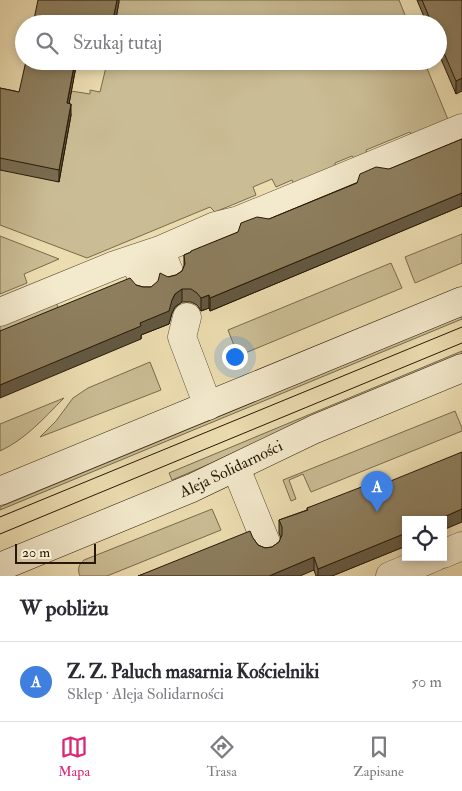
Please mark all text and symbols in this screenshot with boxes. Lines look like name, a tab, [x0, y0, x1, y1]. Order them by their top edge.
search box	[15, 15, 447, 70]
icon: search	[33, 29, 61, 57]
text: Szukaj tutaj	[73, 31, 162, 55]
your location	[222, 344, 248, 370]
street label: Aleja Solidarności	[176, 436, 286, 502]
pin: A	[361, 471, 393, 512]
map controls	[402, 516, 447, 561]
button: locate	[402, 516, 447, 561]
scale bar	[15, 541, 96, 564]
text: 20 m	[22, 544, 50, 561]
text: W pobliżu	[20, 595, 109, 622]
text: Z. Z. Paluch masarnia Kościelniki	[67, 660, 319, 684]
text: A	[31, 672, 41, 692]
text: 50 m	[411, 672, 442, 692]
text: Sklep · Aleja Solidarności	[67, 684, 224, 704]
tab: Mapa	[58, 733, 90, 780]
tab: Trasa	[206, 733, 237, 780]
tab: Zapisane	[353, 733, 404, 780]

